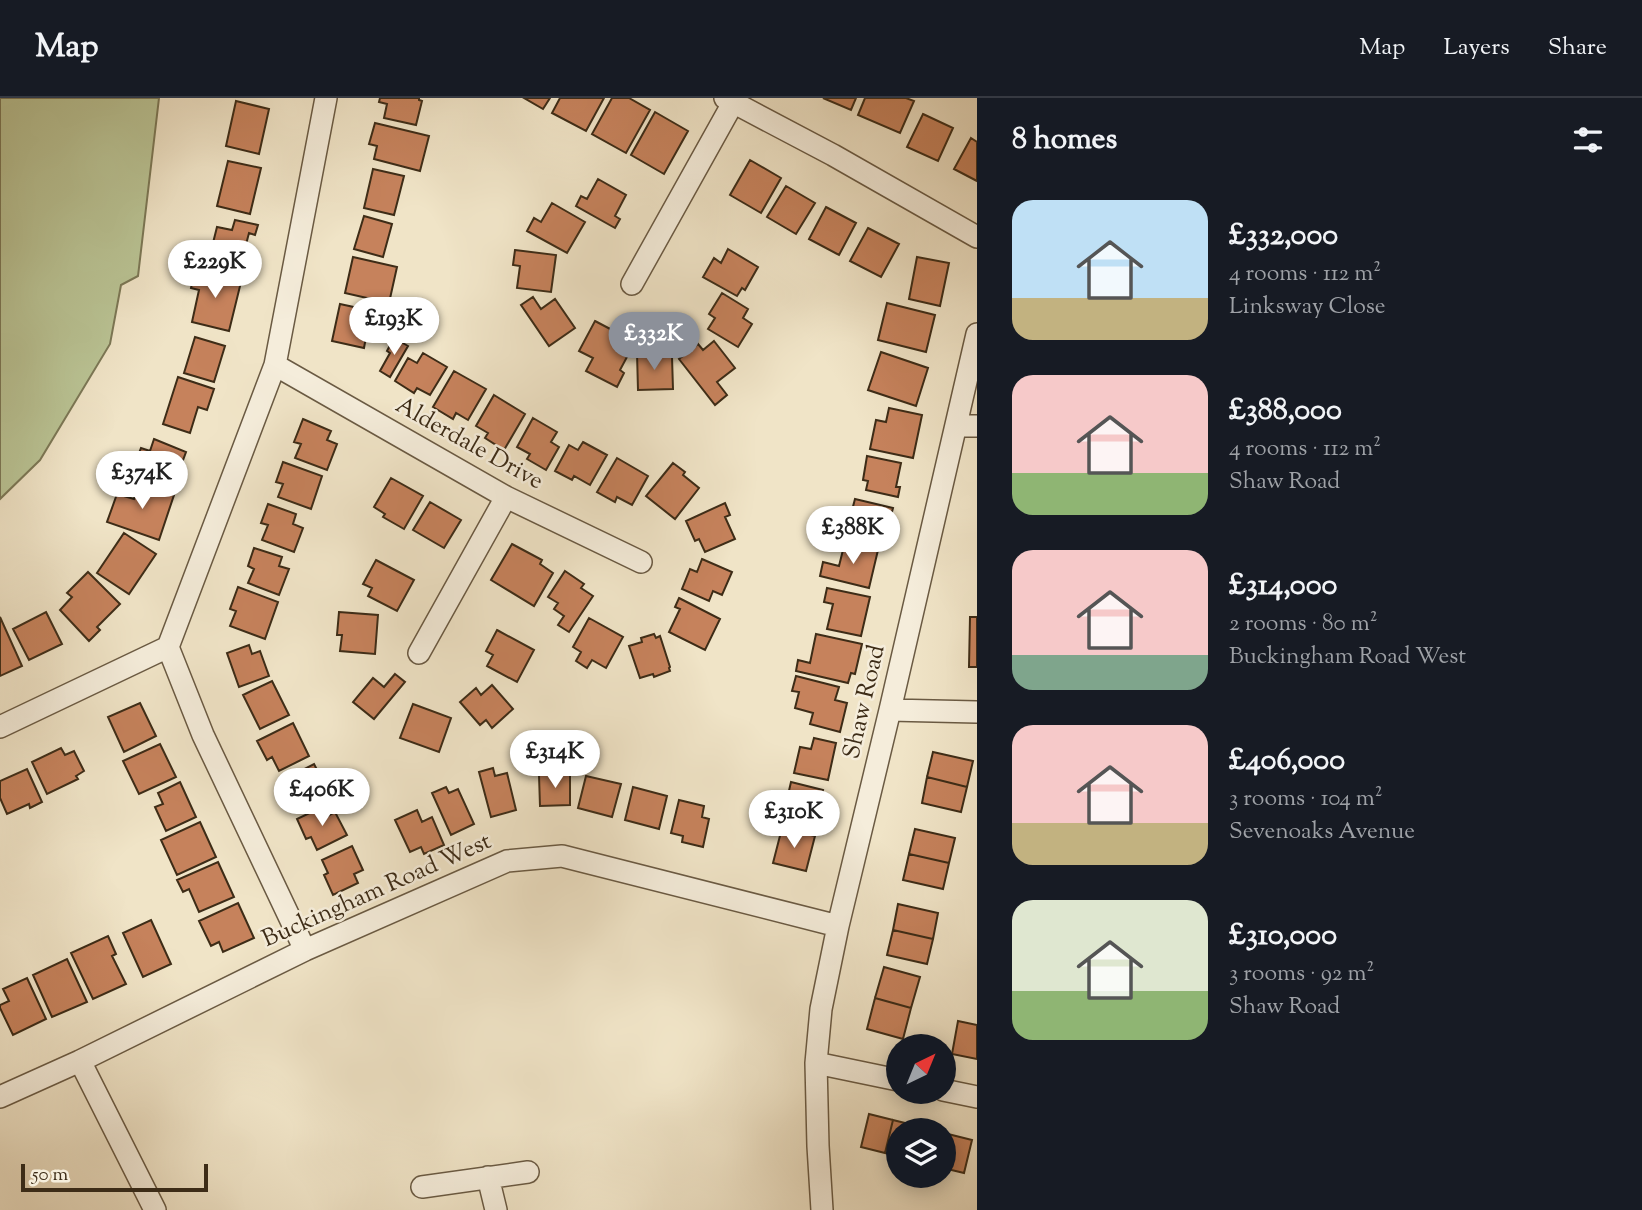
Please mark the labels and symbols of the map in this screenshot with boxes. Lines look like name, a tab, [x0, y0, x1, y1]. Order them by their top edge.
pin: £229K	[166, 240, 264, 300]
pin: £193K	[345, 298, 443, 357]
pin: £332K	[605, 313, 703, 372]
street label: Alderdale Drive	[389, 389, 549, 499]
pin: £374K	[93, 452, 191, 511]
pin: £388K	[804, 506, 902, 566]
street label: Shaw Road	[835, 641, 895, 762]
pin: £314K	[506, 730, 604, 790]
pin: £406K	[273, 768, 371, 828]
pin: £310K	[745, 790, 843, 850]
street label: Buckingham Road West	[257, 825, 497, 957]
north arrow	[886, 1034, 956, 1104]
scale bar	[21, 1161, 208, 1193]

